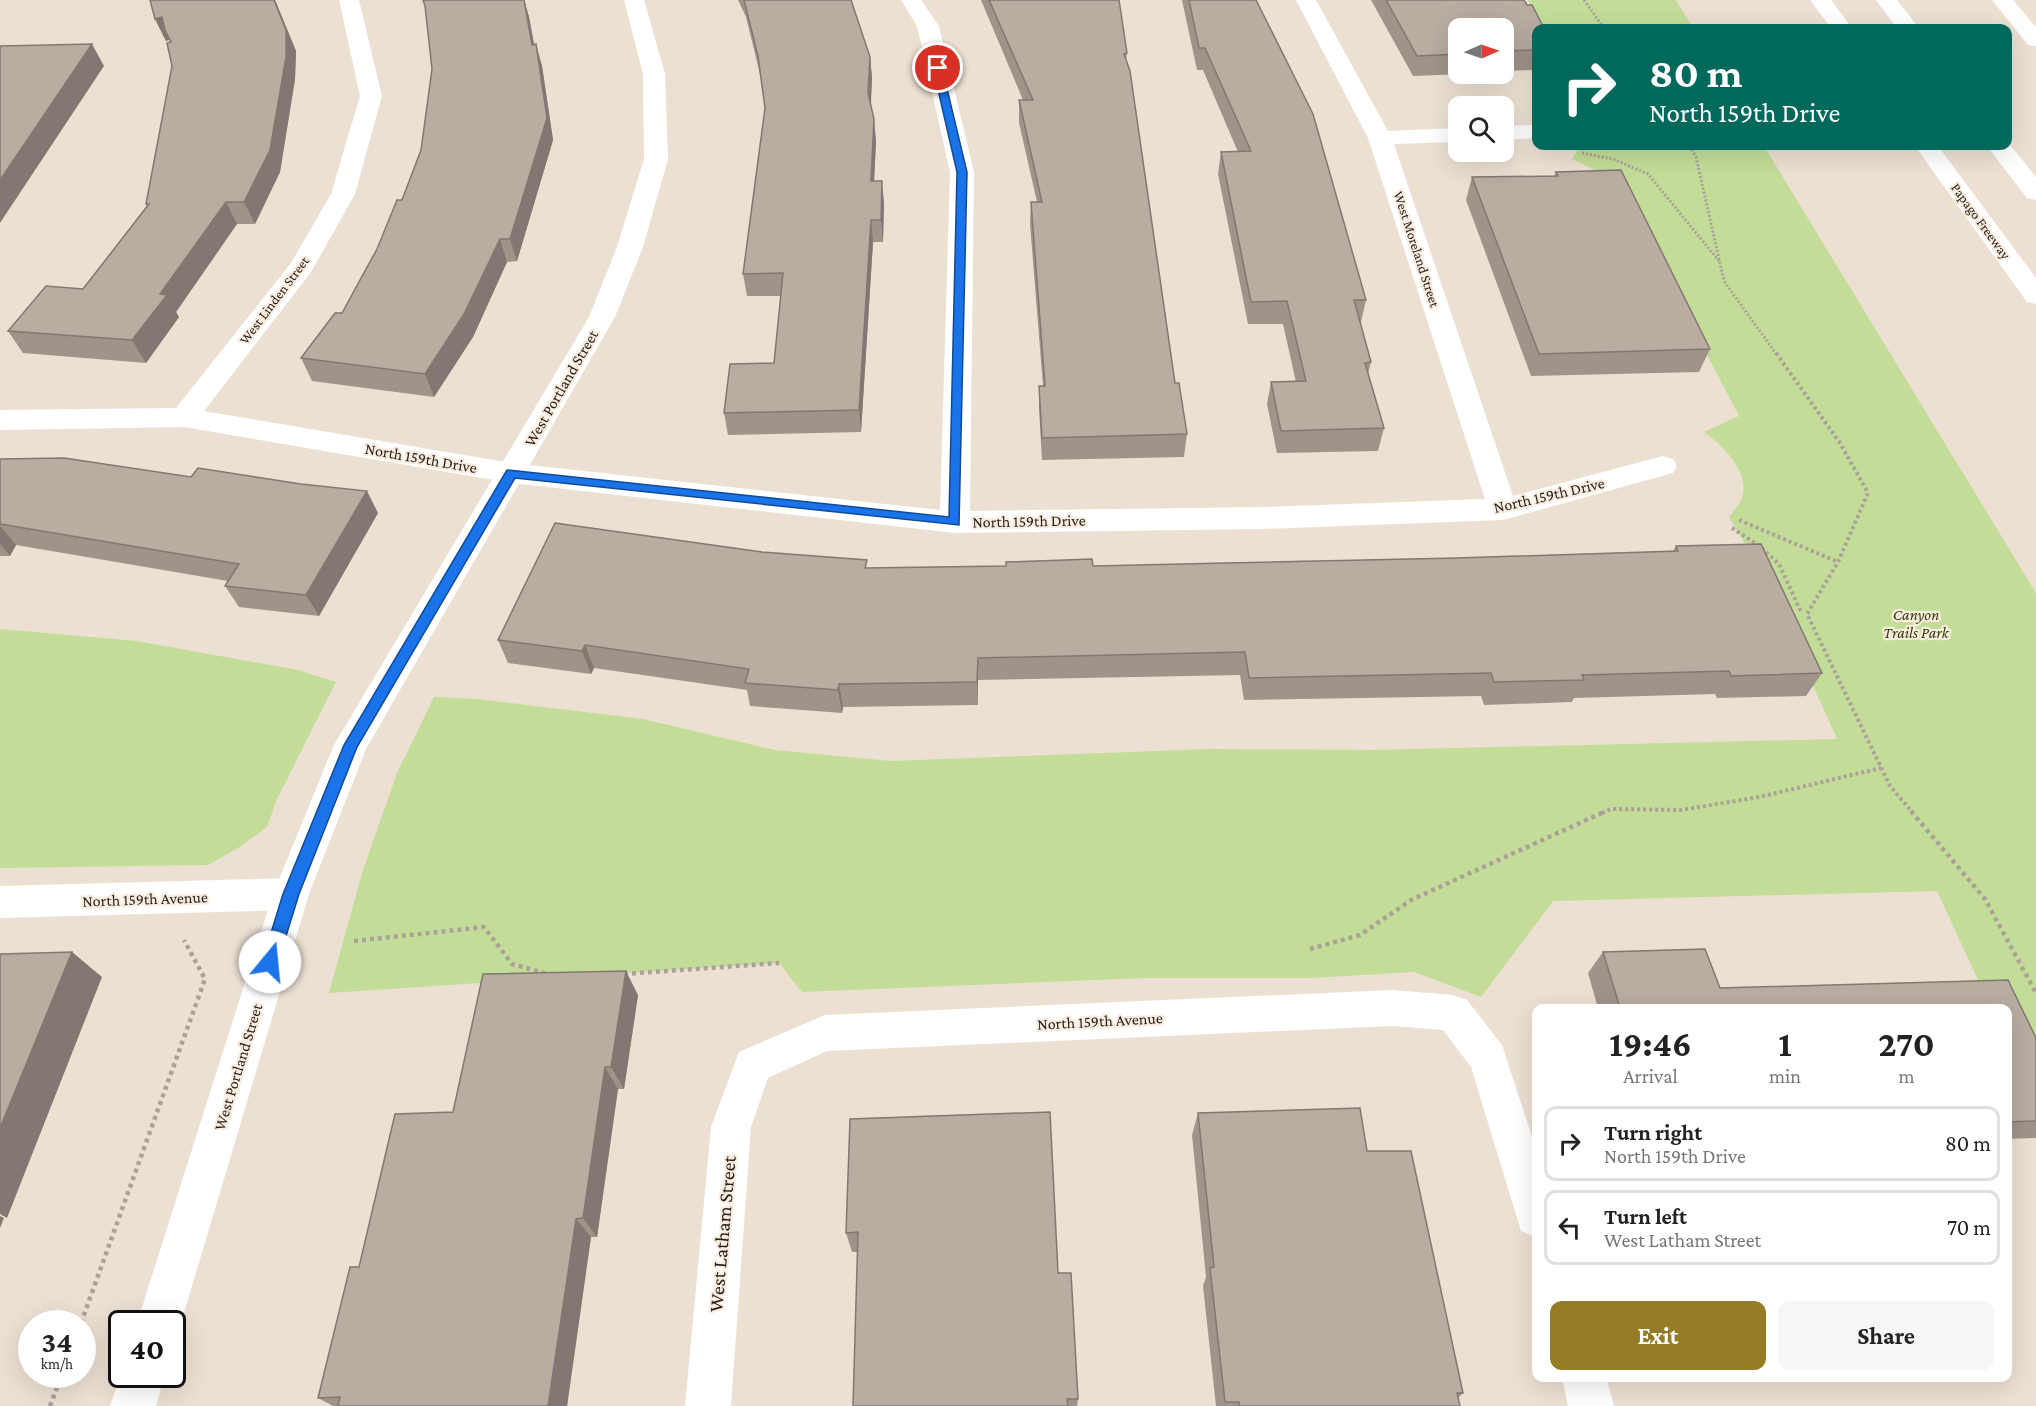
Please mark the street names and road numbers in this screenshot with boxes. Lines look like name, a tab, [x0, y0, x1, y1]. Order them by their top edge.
street label: Papago Freeway	[1948, 180, 2014, 263]
street label: West Moreland Street	[1391, 189, 1443, 309]
street label: West Linden Street	[236, 253, 312, 347]
street label: West Portland Street	[521, 326, 602, 449]
street label: North 159th Drive	[364, 440, 478, 476]
street label: North 159th Drive	[1492, 474, 1606, 516]
street label: North 159th Drive	[972, 512, 1086, 530]
street label: North 159th Avenue	[82, 888, 208, 910]
street label: West Portland Street	[211, 1001, 266, 1132]
street label: North 159th Avenue	[1037, 1009, 1163, 1033]
street label: West Latham Street	[704, 1154, 740, 1313]

